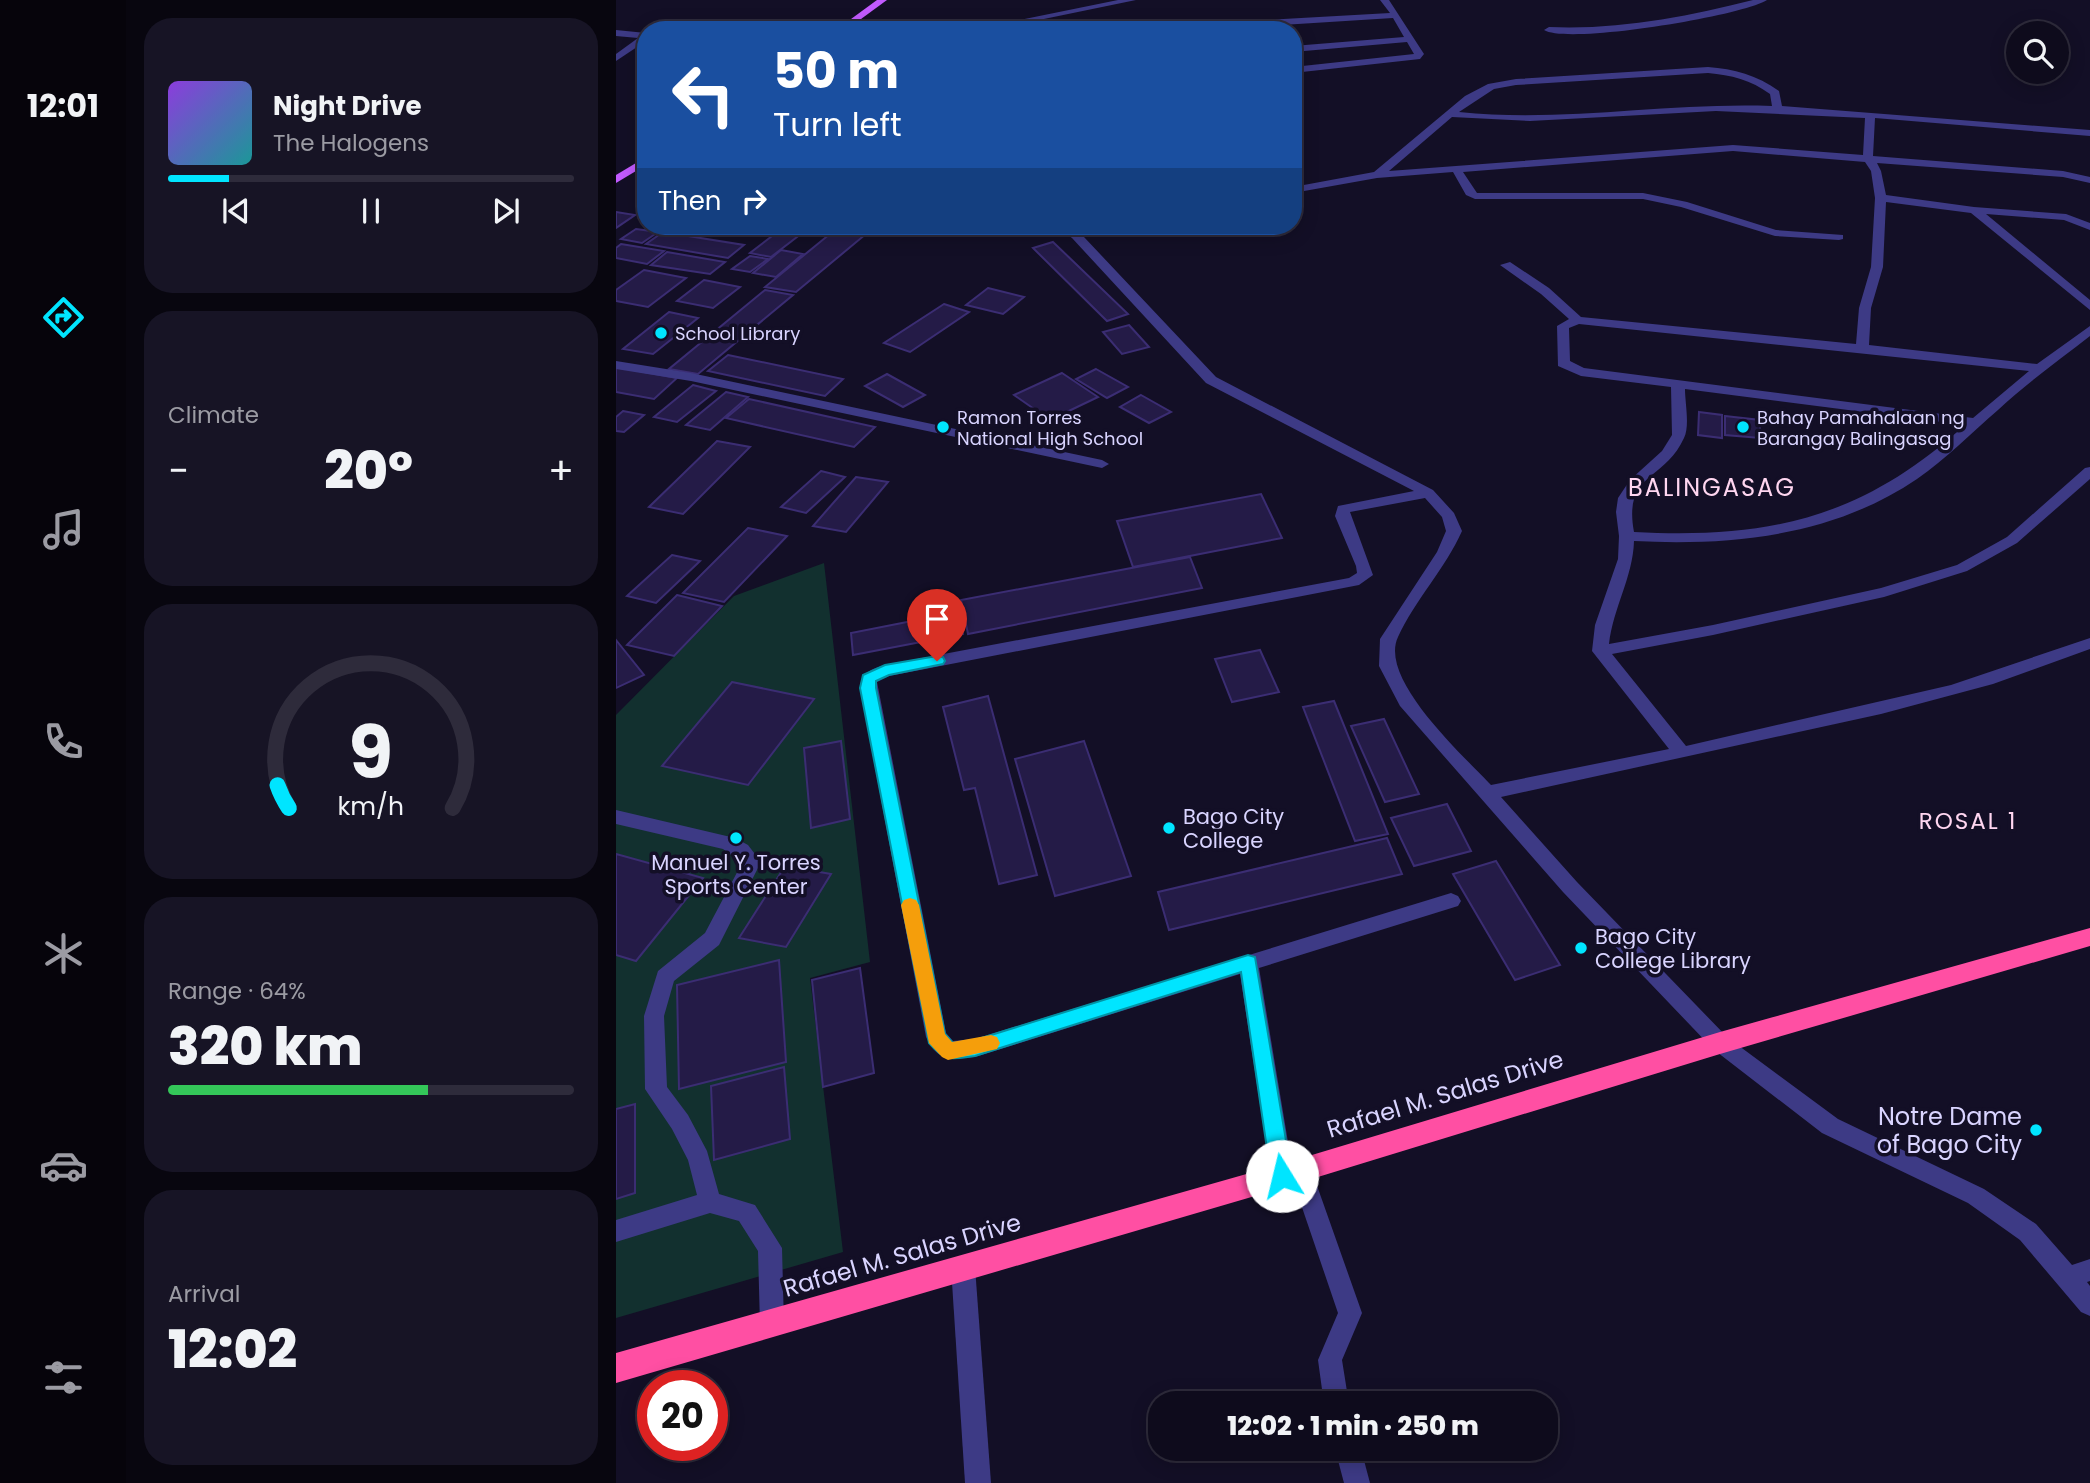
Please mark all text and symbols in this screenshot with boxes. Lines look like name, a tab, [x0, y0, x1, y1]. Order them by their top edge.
map controls	[2006, 21, 2069, 84]
button: search	[2006, 21, 2069, 84]
text: 50 m	[773, 37, 899, 105]
icon: left	[658, 49, 749, 140]
text: 12:01	[27, 83, 99, 128]
text: Night Drive	[273, 88, 421, 124]
text: Turn left	[773, 102, 902, 147]
text: The Halogens	[273, 127, 429, 159]
icon: right	[735, 182, 773, 220]
text: Then	[658, 183, 721, 219]
icon: previous	[217, 192, 255, 230]
icon: pause	[352, 192, 390, 230]
icon: next	[487, 192, 525, 230]
icon: directions	[39, 293, 88, 342]
place label: School Library	[675, 321, 800, 346]
marker: School Library	[653, 325, 669, 341]
text: Climate	[168, 399, 259, 431]
place label: Ramon Torres National High School	[957, 405, 1143, 451]
place label: Bahay Pamahalaan ng Barangay Balingasag	[1757, 405, 1965, 451]
marker: Ramon Torres National High School	[935, 419, 951, 435]
marker: Bahay Pamahalaan ng Barangay Balingasag	[1735, 419, 1751, 435]
text: 20°	[324, 434, 413, 507]
text: −	[168, 444, 189, 497]
text: +	[548, 444, 574, 497]
district label: BALINGASAG	[1628, 471, 1796, 504]
icon: music	[39, 505, 88, 554]
pin	[907, 589, 967, 661]
icon: arrive	[918, 600, 956, 638]
text: 9	[349, 702, 393, 803]
icon: phone	[39, 717, 88, 766]
text: km/h	[338, 788, 404, 823]
place label: Bago City College	[1183, 802, 1284, 855]
district label: ROSAL 1	[1919, 805, 2017, 837]
marker: Bago City College	[1161, 820, 1177, 836]
marker: Manuel Y. Torres Sports Center	[728, 830, 744, 846]
place label: Manuel Y. Torres Sports Center	[651, 848, 821, 901]
place label: Bago City College Library	[1595, 922, 1751, 975]
icon: climate	[39, 929, 88, 978]
marker: Bago City College Library	[1573, 940, 1589, 956]
text: Range · 64%	[168, 975, 306, 1007]
text: 320 km	[168, 1010, 363, 1083]
street label: Rafael M. Salas Drive	[1323, 1042, 1567, 1146]
place label: Notre Dame of Bago City	[1877, 1100, 2022, 1161]
marker: Notre Dame of Bago City	[2028, 1122, 2044, 1138]
position arrow	[1245, 1139, 1319, 1213]
icon: car	[39, 1141, 88, 1190]
street label: Rafael M. Salas Drive	[779, 1205, 1025, 1305]
text: Arrival	[168, 1278, 240, 1310]
text: 12:02	[168, 1313, 297, 1386]
icon: filters	[39, 1353, 88, 1402]
speed limit sign: 20	[637, 1370, 728, 1461]
text: 12:02 · 1 min · 250 m	[1227, 1408, 1479, 1444]

